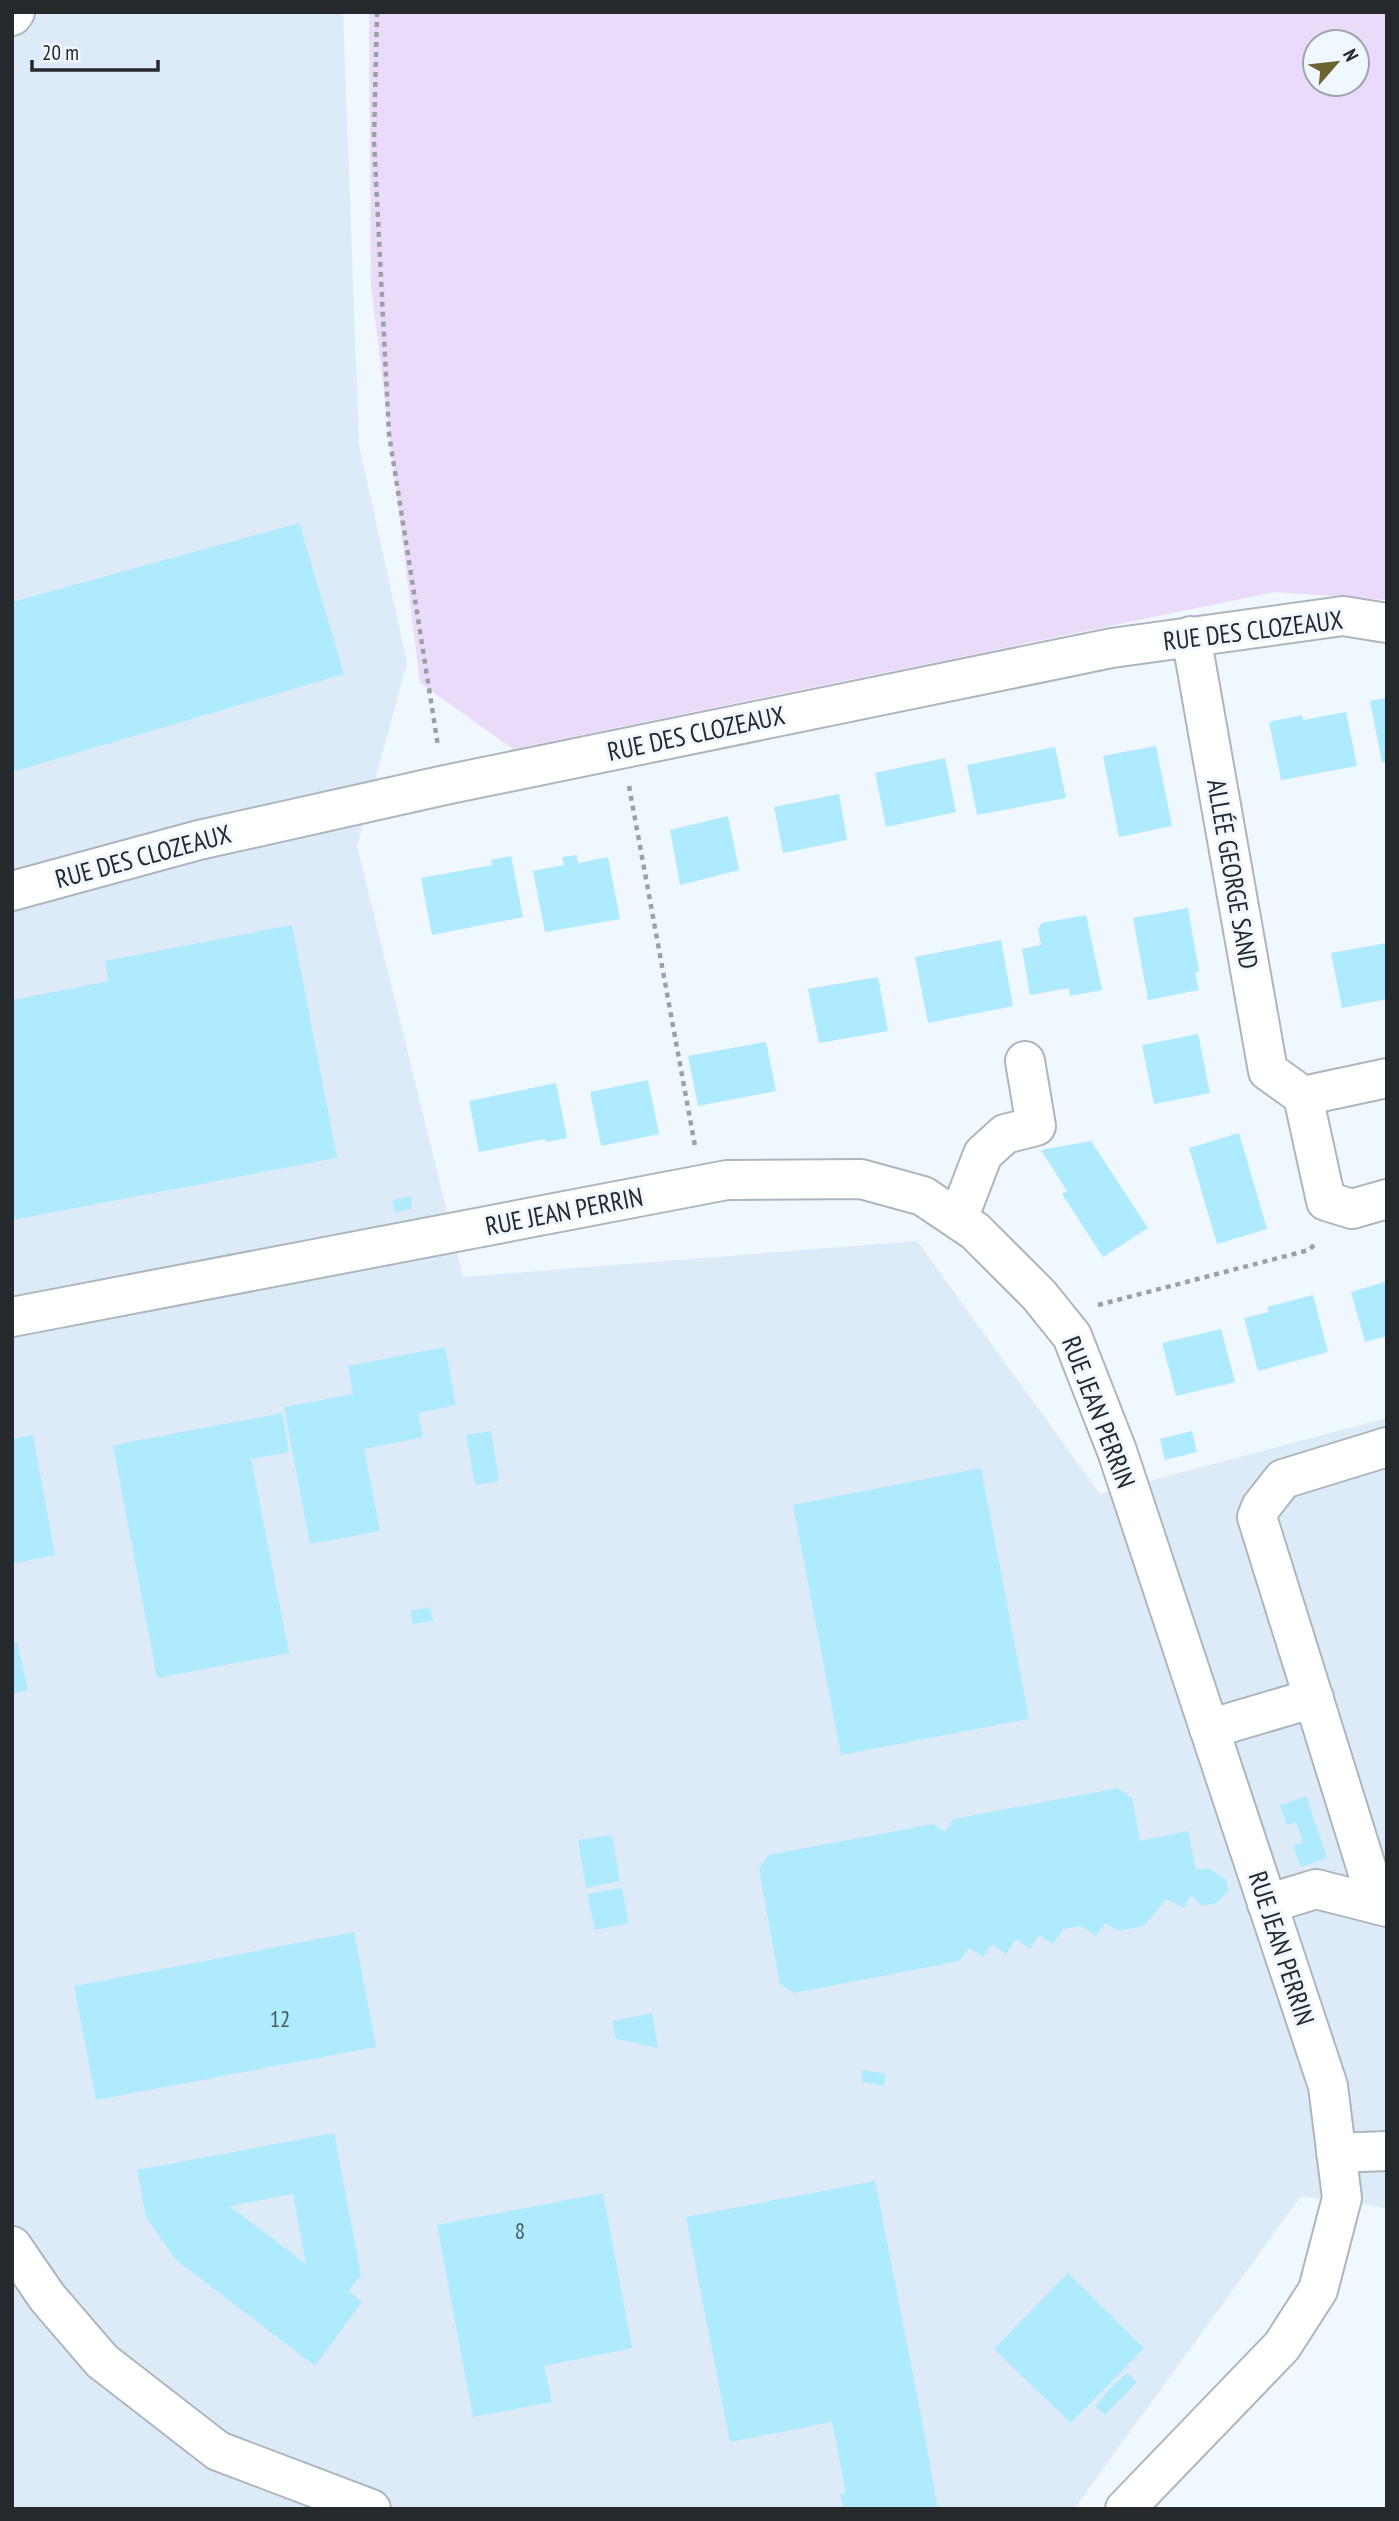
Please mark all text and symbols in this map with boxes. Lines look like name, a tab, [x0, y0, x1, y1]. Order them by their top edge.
scale bar	[32, 28, 158, 72]
north arrow	[1301, 28, 1371, 98]
text: 20 m	[42, 39, 79, 66]
text: N	[1338, 45, 1364, 65]
street label: RUE DES CLOZEAUX	[1161, 603, 1345, 657]
street label: RUE DES CLOZEAUX	[604, 698, 788, 768]
street label: ALLÉE GEORGE SAND	[1200, 776, 1266, 972]
street label: RUE DES CLOZEAUX	[52, 817, 234, 895]
street label: RUE JEAN PERRIN	[482, 1180, 646, 1242]
street label: RUE JEAN PERRIN	[1055, 1331, 1143, 1493]
street label: RUE JEAN PERRIN	[1242, 1867, 1322, 2029]
house number: 12	[270, 2004, 290, 2033]
house number: 8	[515, 2216, 525, 2245]

